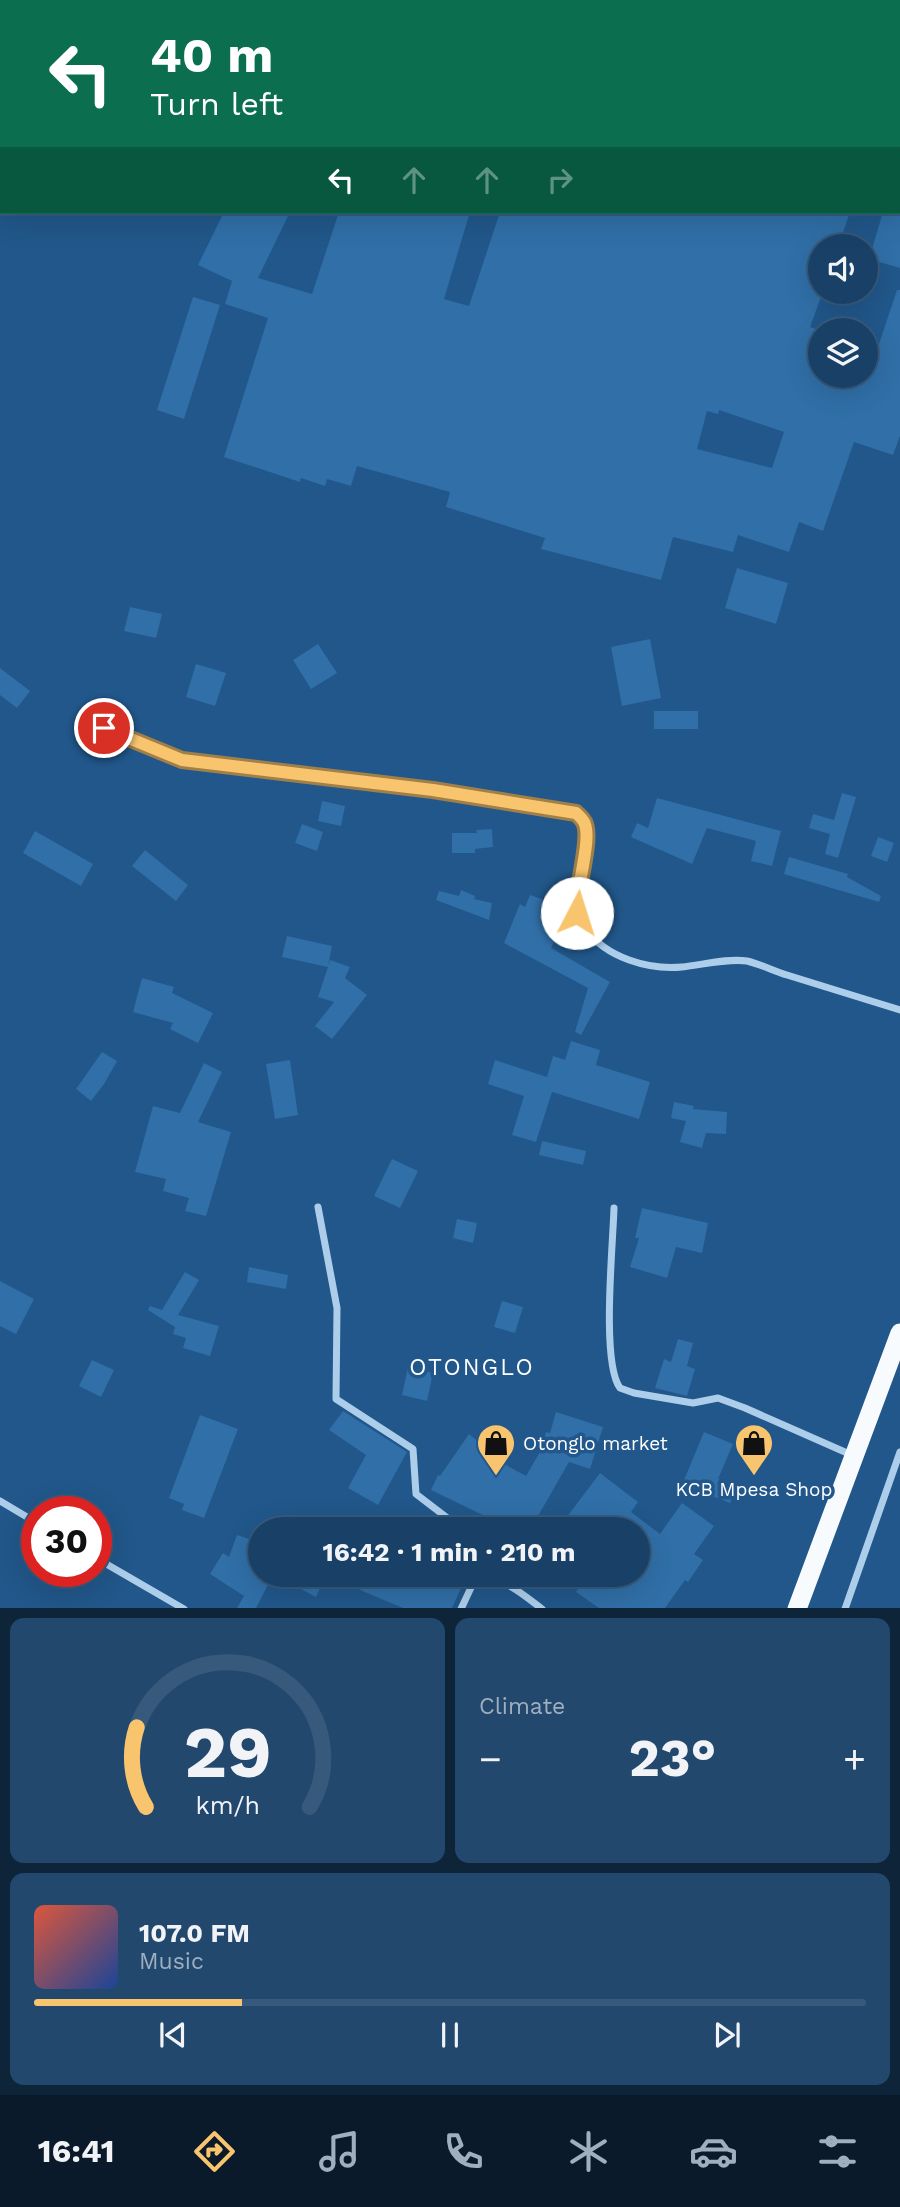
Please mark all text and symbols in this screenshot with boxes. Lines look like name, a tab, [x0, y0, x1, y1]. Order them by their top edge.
text: 40 m	[150, 26, 273, 84]
icon: left	[35, 28, 126, 119]
text: Turn left	[150, 85, 283, 123]
icon: left	[322, 161, 360, 199]
icon: ahead	[395, 161, 433, 199]
icon: ahead	[468, 161, 506, 199]
icon: right	[541, 161, 579, 199]
map controls	[808, 234, 878, 388]
button: sound	[808, 234, 878, 304]
button: layers	[808, 318, 878, 388]
pin	[74, 698, 134, 758]
icon: arrive	[85, 709, 123, 747]
position arrow	[540, 876, 614, 950]
district label: OTONGLO	[409, 1354, 535, 1381]
shop icon: Otonglo market	[475, 1422, 517, 1477]
shop icon: KCB Mpesa Shop	[733, 1422, 775, 1477]
place label: Otonglo market	[523, 1432, 668, 1455]
place label: KCB Mpesa Shop	[676, 1478, 832, 1501]
speed limit sign: 30	[21, 1496, 112, 1587]
text: 16:42 · 1 min · 210 m	[323, 1537, 575, 1567]
text: Climate	[479, 1693, 565, 1720]
text: 29	[183, 1709, 272, 1795]
text: 23°	[629, 1728, 716, 1789]
text: −	[479, 1737, 502, 1781]
text: +	[843, 1737, 866, 1781]
text: km/h	[195, 1790, 260, 1819]
text: 107.0 FM	[139, 1918, 250, 1948]
text: Music	[139, 1948, 204, 1975]
icon: previous	[154, 2016, 192, 2054]
icon: pause	[431, 2016, 469, 2054]
icon: next	[708, 2016, 746, 2054]
icon: directions	[190, 2127, 239, 2176]
icon: music	[315, 2127, 364, 2176]
icon: phone	[439, 2127, 488, 2176]
icon: climate	[564, 2127, 613, 2176]
icon: car	[689, 2127, 738, 2176]
icon: filters	[813, 2127, 862, 2176]
text: 16:41	[38, 2132, 115, 2170]

